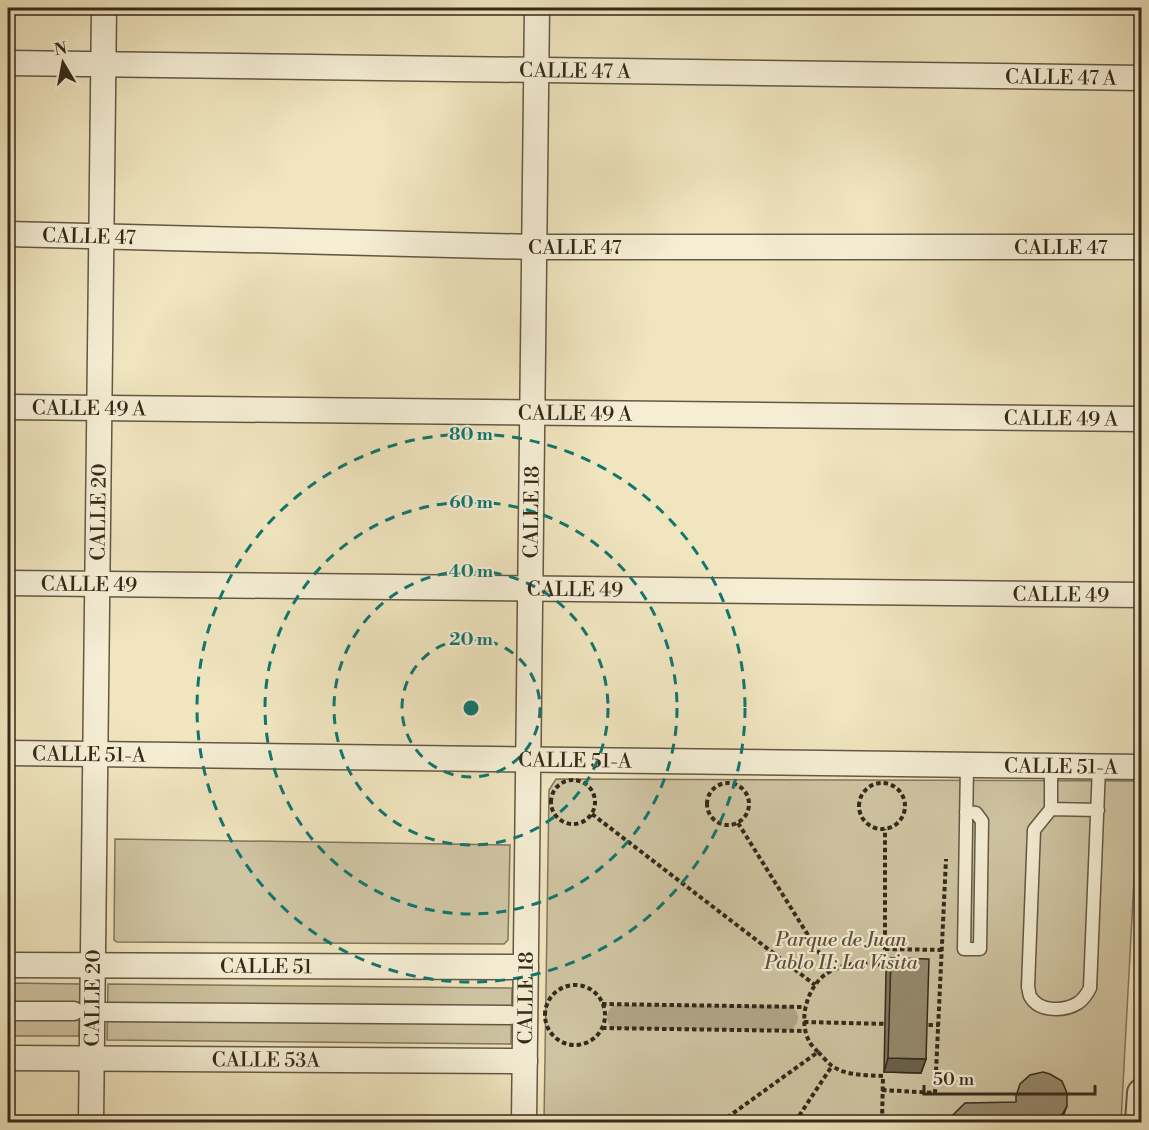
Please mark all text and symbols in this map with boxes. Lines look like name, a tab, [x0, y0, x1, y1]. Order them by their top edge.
north arrow	[33, 33, 93, 93]
text: N	[53, 38, 69, 60]
street label: CALLE 47 A	[519, 59, 632, 85]
street label: CALLE 47 A	[1005, 65, 1118, 92]
street label: CALLE 47	[42, 224, 136, 251]
street label: CALLE 47	[528, 236, 622, 261]
street label: CALLE 47	[1014, 236, 1108, 261]
street label: CALLE 49 A	[32, 396, 148, 422]
street label: CALLE 49 A	[518, 401, 634, 428]
street label: CALLE 49 A	[1004, 407, 1120, 433]
text: 80 m	[449, 423, 494, 446]
street label: CALLE 20	[87, 463, 113, 561]
street label: CALLE 18	[520, 465, 546, 559]
text: 60 m	[449, 491, 493, 514]
text: 40 m	[449, 560, 494, 583]
street label: CALLE 49	[41, 572, 137, 598]
street label: CALLE 49	[527, 577, 623, 604]
street label: CALLE 49	[1013, 583, 1109, 609]
text: 20 m	[449, 628, 493, 651]
centre of rings	[461, 698, 481, 718]
street label: CALLE 51-A	[32, 742, 147, 769]
street label: CALLE 51-A	[518, 748, 633, 775]
street label: CALLE 51-A	[1004, 754, 1119, 781]
park label: Parque de Juan Pablo II: La Visita	[763, 928, 919, 976]
street label: CALLE 20	[81, 949, 107, 1047]
street label: CALLE 18	[514, 951, 540, 1045]
street label: CALLE 51	[220, 955, 312, 980]
street label: CALLE 53A	[212, 1048, 321, 1074]
scale bar	[924, 1058, 1095, 1096]
text: 50 m	[933, 1068, 975, 1091]

